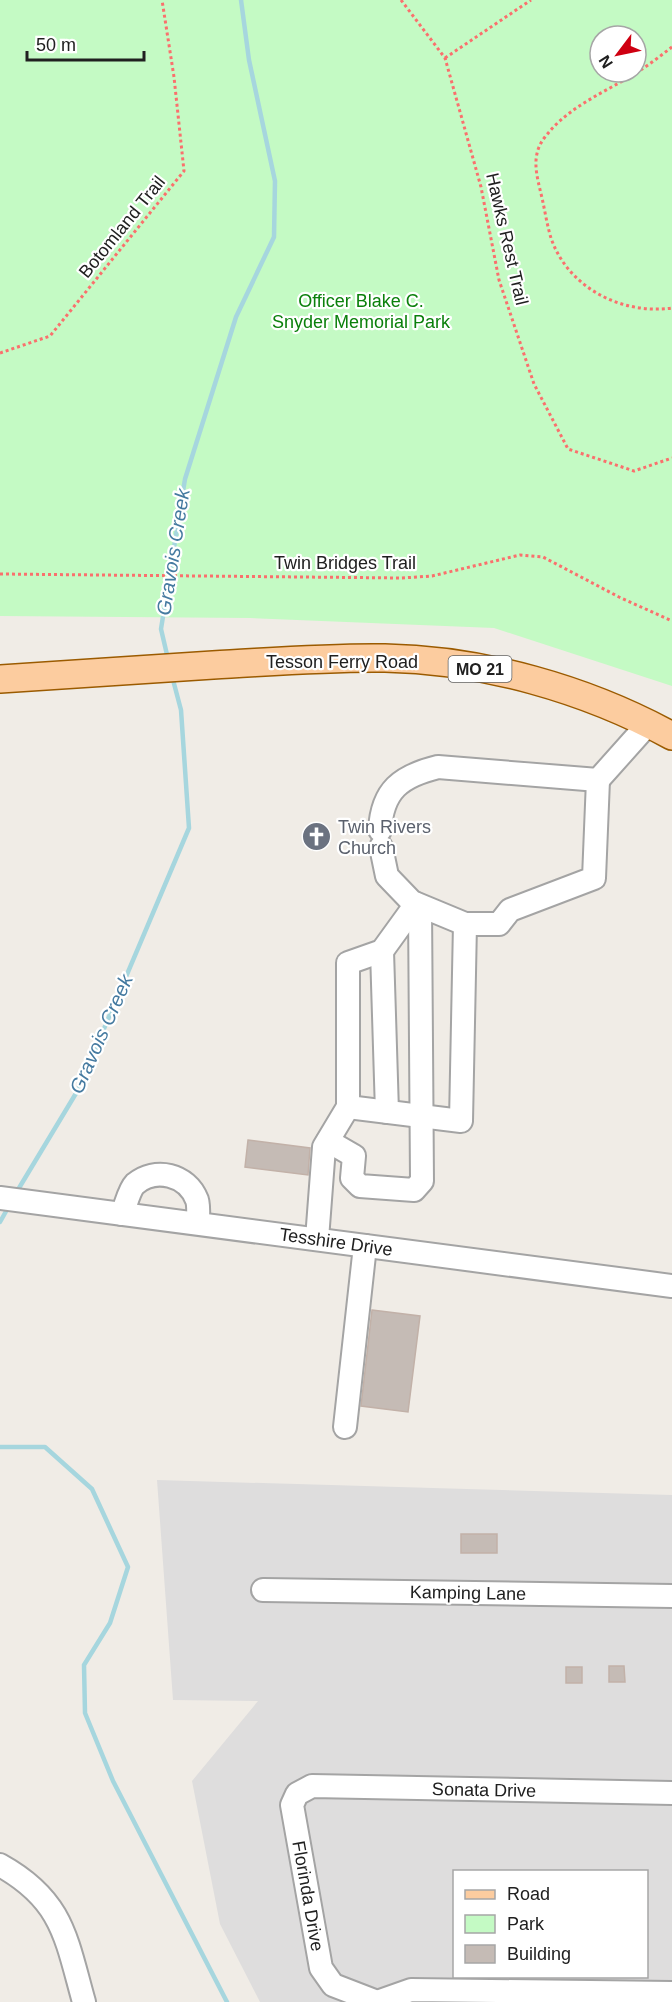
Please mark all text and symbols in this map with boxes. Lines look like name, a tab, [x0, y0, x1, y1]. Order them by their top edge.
scale bar	[27, 24, 144, 62]
north arrow	[588, 24, 648, 84]
text: 50 m	[36, 35, 76, 55]
text: N	[595, 52, 616, 71]
street label: Hawks Rest Trail	[482, 171, 532, 307]
street label: Botomland Trail	[75, 172, 169, 282]
park label: Officer Blake C. Snyder Memorial Park	[272, 291, 451, 332]
water label: Gravois Creek	[152, 486, 194, 617]
street label: Twin Bridges Trail	[274, 553, 416, 573]
street label: Tesson Ferry Road	[266, 652, 418, 672]
road number: MO 21	[448, 656, 512, 682]
place label: Twin Rivers Church	[338, 817, 431, 858]
church icon: Twin Rivers Church	[301, 821, 333, 853]
water label: Gravois Creek	[65, 970, 137, 1097]
street label: Tesshire Drive	[278, 1224, 394, 1260]
street label: Kamping Lane	[410, 1582, 526, 1604]
street label: Sonata Drive	[432, 1779, 536, 1801]
street label: Florinda Drive	[288, 1839, 328, 1953]
legend	[453, 1870, 648, 1978]
text: Road	[507, 1884, 550, 1904]
text: Park	[507, 1914, 545, 1934]
text: Building	[507, 1944, 571, 1964]

